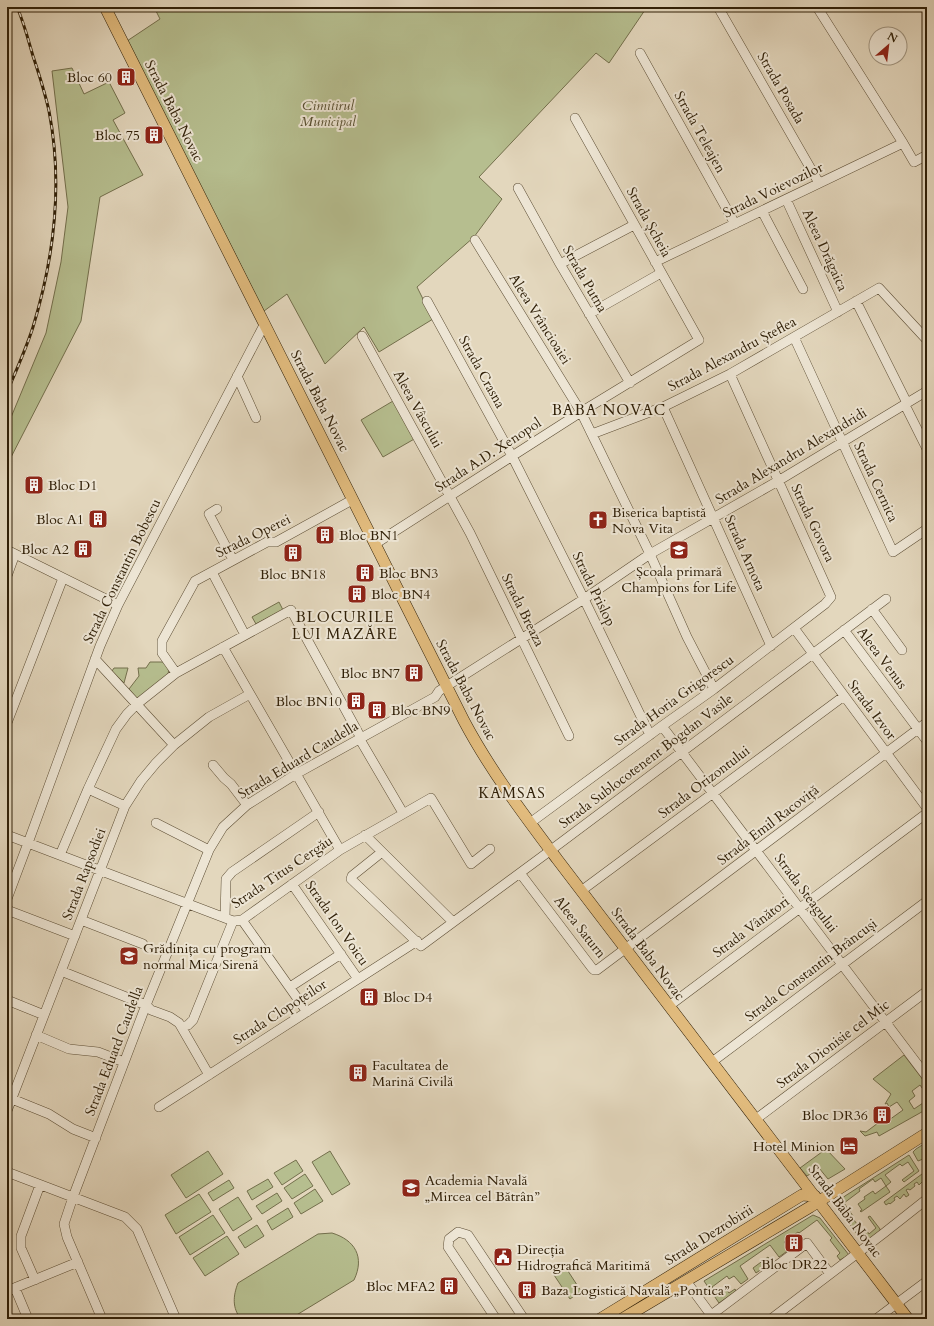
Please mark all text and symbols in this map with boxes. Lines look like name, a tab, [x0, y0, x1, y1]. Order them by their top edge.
north arrow	[868, 26, 908, 66]
text: N	[885, 29, 901, 47]
street label: Strada Posada	[753, 49, 809, 127]
street label: Strada Baba Novac	[140, 57, 208, 165]
building icon: Bloc 60	[115, 66, 137, 88]
place label: Bloc 60	[67, 68, 112, 87]
street label: Strada Teleajen	[670, 88, 730, 176]
park label: Cimitirul Municipal	[300, 96, 357, 131]
building icon: Bloc 75	[143, 124, 165, 146]
place label: Bloc 75	[95, 126, 140, 145]
street label: Strada Voievozilor	[720, 157, 827, 222]
street label: Strada Șcheia	[622, 184, 676, 260]
street label: Aleea Drăgaica	[798, 206, 852, 294]
street label: Strada Putna	[558, 242, 612, 316]
street label: Aleea Vrâncioaiei	[504, 270, 576, 368]
street label: Strada Alexandru Șteflea	[664, 312, 800, 396]
street label: Strada Crasna	[454, 332, 510, 412]
street label: Strada Baba Novac	[286, 347, 354, 455]
street label: Aleea Vâscului	[389, 367, 447, 451]
district label: BABA NOVAC	[552, 400, 666, 420]
street label: Strada Alexandru Alexandridi	[712, 403, 870, 509]
street label: Strada A.D. Xenopol	[431, 413, 545, 497]
street label: Strada Cernica	[849, 439, 903, 525]
building icon: Bloc D1	[23, 474, 45, 496]
place label: Bloc D1	[48, 476, 97, 495]
street label: Strada Govora	[787, 481, 839, 565]
street label: Strada Constantin Bobescu	[79, 495, 166, 647]
place label: Biserica baptistă Nova Vita	[612, 503, 706, 538]
building icon: Bloc A1	[87, 508, 109, 530]
church icon: Biserica baptistă Nova Vita	[587, 509, 609, 531]
place label: Bloc A1	[36, 510, 84, 529]
street label: Strada Operei	[212, 510, 294, 562]
street label: Strada Arnota	[720, 512, 770, 594]
building icon: Bloc BN1	[314, 524, 336, 546]
place label: Bloc BN1	[339, 526, 398, 545]
building icon: Bloc A2	[72, 538, 94, 560]
school or university icon: Școala primară Champions for Life	[668, 539, 690, 561]
place label: Bloc A2	[21, 540, 69, 559]
building icon: Bloc BN18	[282, 542, 304, 564]
street label: Strada Prislop	[568, 549, 620, 629]
building icon: Bloc BN3	[354, 562, 376, 584]
place label: Școala primară Champions for Life	[621, 562, 737, 597]
place label: Bloc BN3	[379, 564, 438, 583]
place label: Bloc BN18	[260, 565, 326, 584]
street label: Strada Breaza	[497, 570, 549, 650]
building icon: Bloc BN4	[346, 583, 368, 605]
place label: Bloc BN4	[371, 585, 430, 604]
district label: BLOCURILE LUI MAZĂRE	[292, 607, 398, 644]
street label: Aleea Venus	[852, 623, 912, 693]
street label: Strada Baba Novac	[431, 636, 501, 744]
street label: Strada Horia Grigorescu	[610, 650, 738, 750]
building icon: Bloc BN7	[403, 662, 425, 684]
place label: Bloc BN7	[341, 664, 400, 683]
street label: Strada Izvor	[843, 676, 901, 745]
street label: Strada Sublocotenent Bogdan Vasile	[555, 689, 737, 833]
building icon: Bloc BN10	[345, 690, 367, 712]
place label: Bloc BN10	[275, 692, 342, 711]
building icon: Bloc BN9	[366, 699, 388, 721]
place label: Bloc BN9	[391, 701, 450, 720]
street label: Strada Eduard Caudella	[234, 716, 362, 804]
street label: Strada Orizontului	[654, 741, 754, 823]
street label: Strada Emil Racoviță	[713, 780, 823, 870]
district label: KAMSAS	[478, 783, 546, 803]
street label: Strada Rapsodiei	[58, 825, 110, 923]
street label: Strada Titus Cergău	[228, 831, 337, 913]
street label: Strada Steagului	[770, 850, 842, 936]
street label: Strada Ion Voicu	[301, 877, 374, 970]
street label: Aleea Saturn	[550, 892, 610, 962]
street label: Strada Vânători	[709, 892, 793, 962]
street label: Strada Baba Novac	[607, 904, 689, 1004]
street label: Strada Constantin Brâncuși	[741, 914, 881, 1026]
place label: Grădinița cu program normal Mica Sirenă	[143, 939, 272, 974]
school or university icon: Grădinița cu program normal Mica Sirenă	[118, 945, 140, 967]
street label: Strada Clopoțeilor	[230, 974, 331, 1049]
street label: Strada Eduard Caudella	[81, 983, 147, 1119]
building icon: Bloc D4	[358, 986, 380, 1008]
place label: Bloc D4	[383, 988, 432, 1007]
street label: Strada Dionisie cel Mic	[773, 995, 893, 1093]
place label: Facultatea de Marină Civilă	[372, 1056, 453, 1091]
building icon: Facultatea de Marină Civilă	[347, 1062, 369, 1084]
building icon: Bloc DR36	[871, 1104, 893, 1126]
place label: Bloc DR36	[802, 1106, 868, 1125]
hotel icon: Hotel Minion	[838, 1135, 860, 1157]
place label: Hotel Minion	[753, 1137, 835, 1156]
street label: Strada Baba Novac	[804, 1161, 886, 1261]
place label: Academia Navală „Mircea cel Bătrân”	[425, 1171, 540, 1206]
school or university icon: Academia Navală „Mircea cel Bătrân”	[400, 1177, 422, 1199]
street label: Strada Dezrobirii	[661, 1200, 757, 1270]
building icon: Bloc DR22	[783, 1232, 805, 1254]
place label: Direcția Hidrografică Maritimă	[517, 1240, 650, 1275]
public building icon: Direcția Hidrografică Maritimă	[492, 1246, 514, 1268]
place label: Bloc DR22	[761, 1255, 827, 1274]
building icon: Bloc MFA2	[438, 1275, 460, 1297]
place label: Bloc MFA2	[366, 1277, 435, 1296]
building icon: Baza Logistică Navală „Pontica”	[516, 1279, 538, 1301]
place label: Baza Logistică Navală „Pontica”	[541, 1281, 730, 1300]

